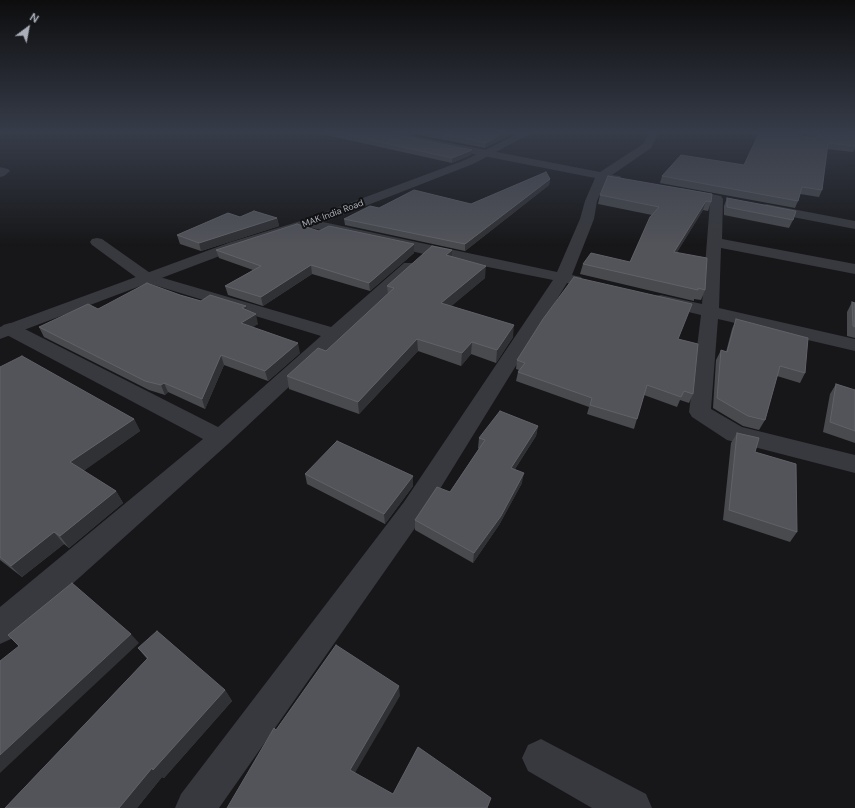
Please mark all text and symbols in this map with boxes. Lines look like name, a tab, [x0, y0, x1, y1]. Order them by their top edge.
north arrow	[8, 8, 48, 48]
text: N	[27, 10, 41, 26]
street label: MAK India Road	[301, 198, 365, 230]

